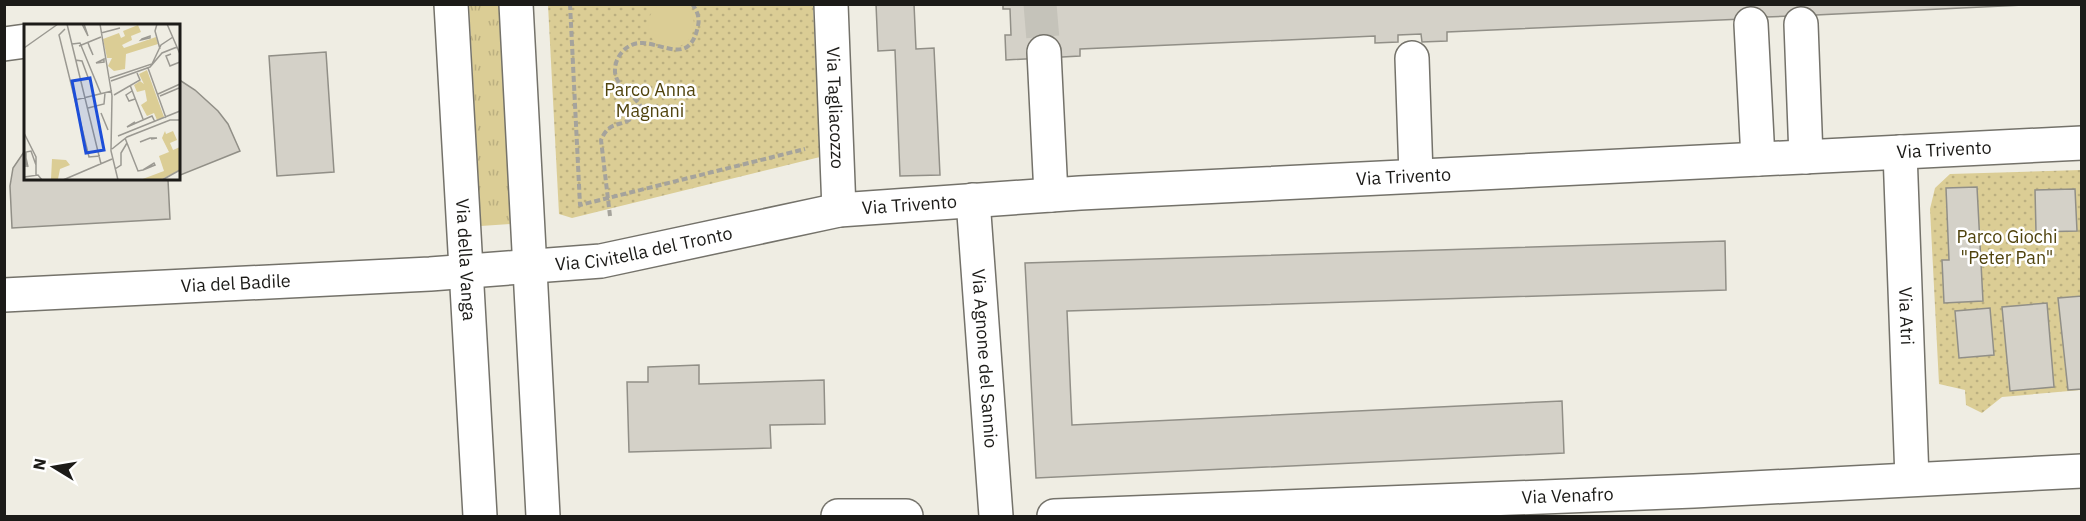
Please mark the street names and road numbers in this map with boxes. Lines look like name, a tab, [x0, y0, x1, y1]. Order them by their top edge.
street label: Via Tagliacozzo	[822, 46, 849, 169]
street label: Via Trivento	[1896, 136, 1992, 163]
street label: Via Trivento	[1355, 162, 1452, 190]
street label: Via Trivento	[861, 190, 958, 219]
street label: Via della Vanga	[451, 198, 481, 322]
street label: Via Civitella del Tronto	[554, 221, 734, 275]
street label: Via Agnone del Sannio	[967, 268, 1003, 449]
street label: Via del Badile	[180, 269, 291, 297]
street label: Via Atri	[1894, 286, 1919, 345]
street label: Via Venafro	[1521, 482, 1614, 509]

